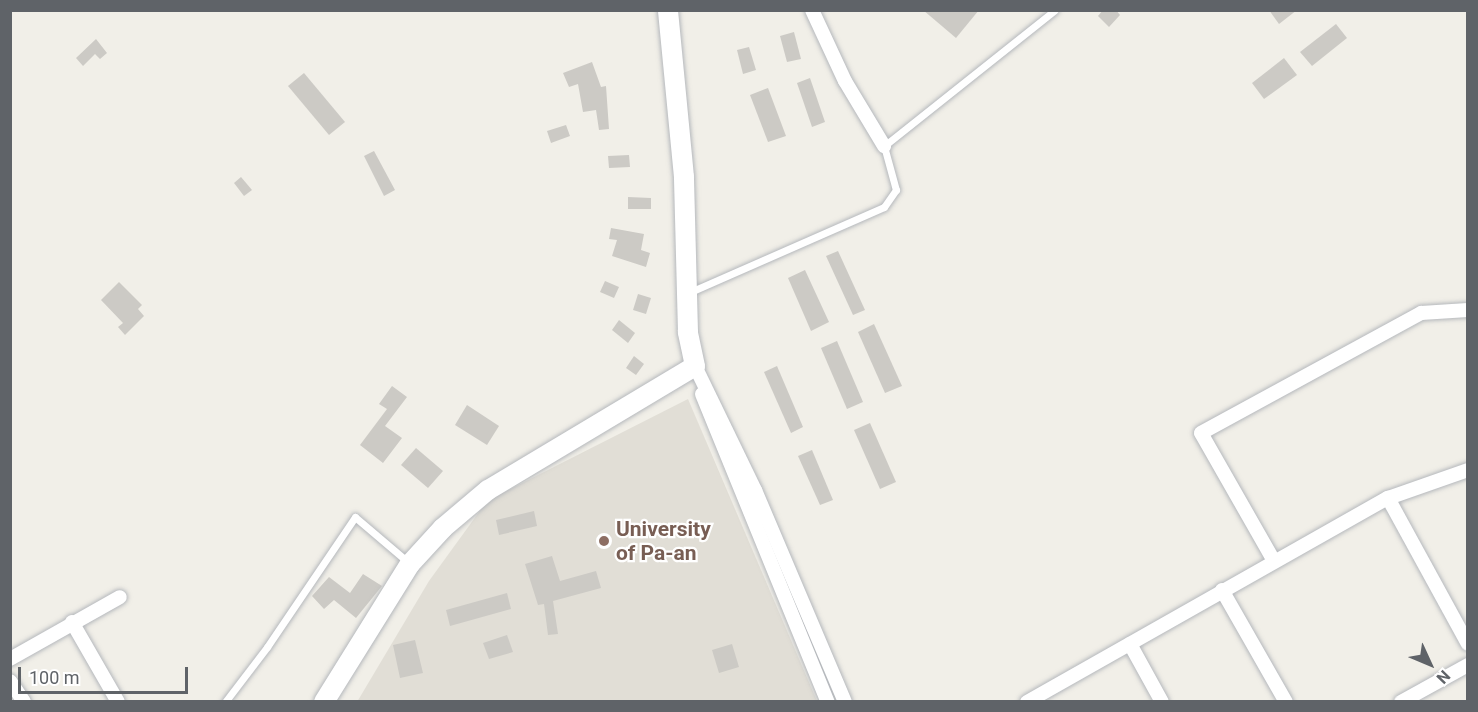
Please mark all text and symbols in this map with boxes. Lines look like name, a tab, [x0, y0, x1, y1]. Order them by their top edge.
place label: University of Pa-an	[616, 516, 711, 566]
marker: University of Pa-an	[597, 534, 611, 548]
north arrow	[1400, 634, 1460, 694]
scale bar	[21, 655, 190, 693]
text: N	[1433, 666, 1454, 688]
text: 100 m	[29, 667, 80, 688]

